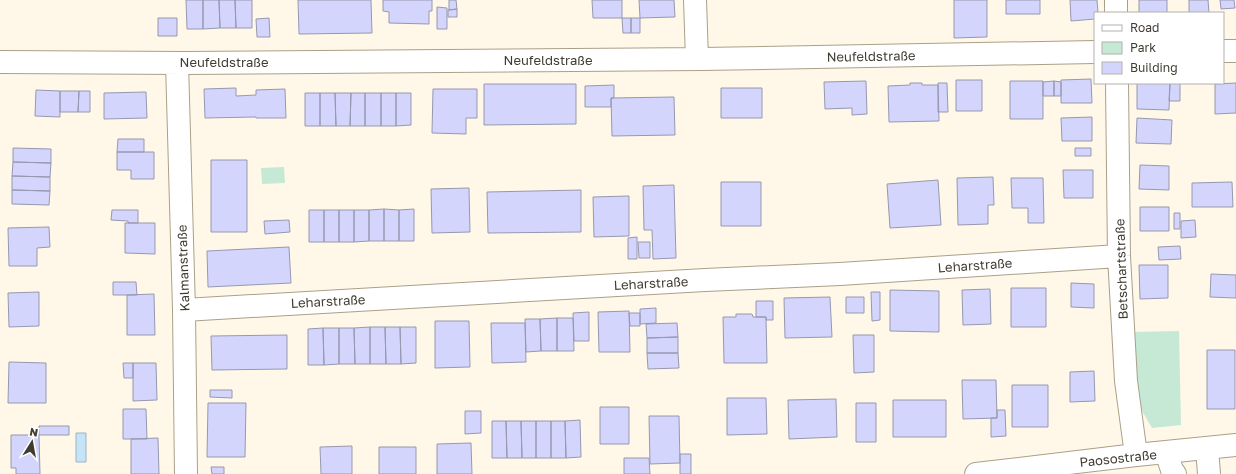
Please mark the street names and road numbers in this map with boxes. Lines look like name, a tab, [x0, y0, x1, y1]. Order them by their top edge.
street label: Neufeldstraße	[826, 47, 916, 65]
street label: Neufeldstraße	[504, 52, 592, 68]
street label: Neufeldstraße	[180, 54, 268, 70]
street label: Betschartstraße	[1111, 218, 1131, 320]
street label: Kalmanstraße	[173, 224, 193, 312]
street label: Leharstraße	[937, 254, 1013, 276]
street label: Leharstraße	[613, 273, 689, 293]
street label: Leharstraße	[290, 291, 366, 311]
street label: Paosostraße	[1079, 446, 1157, 470]

